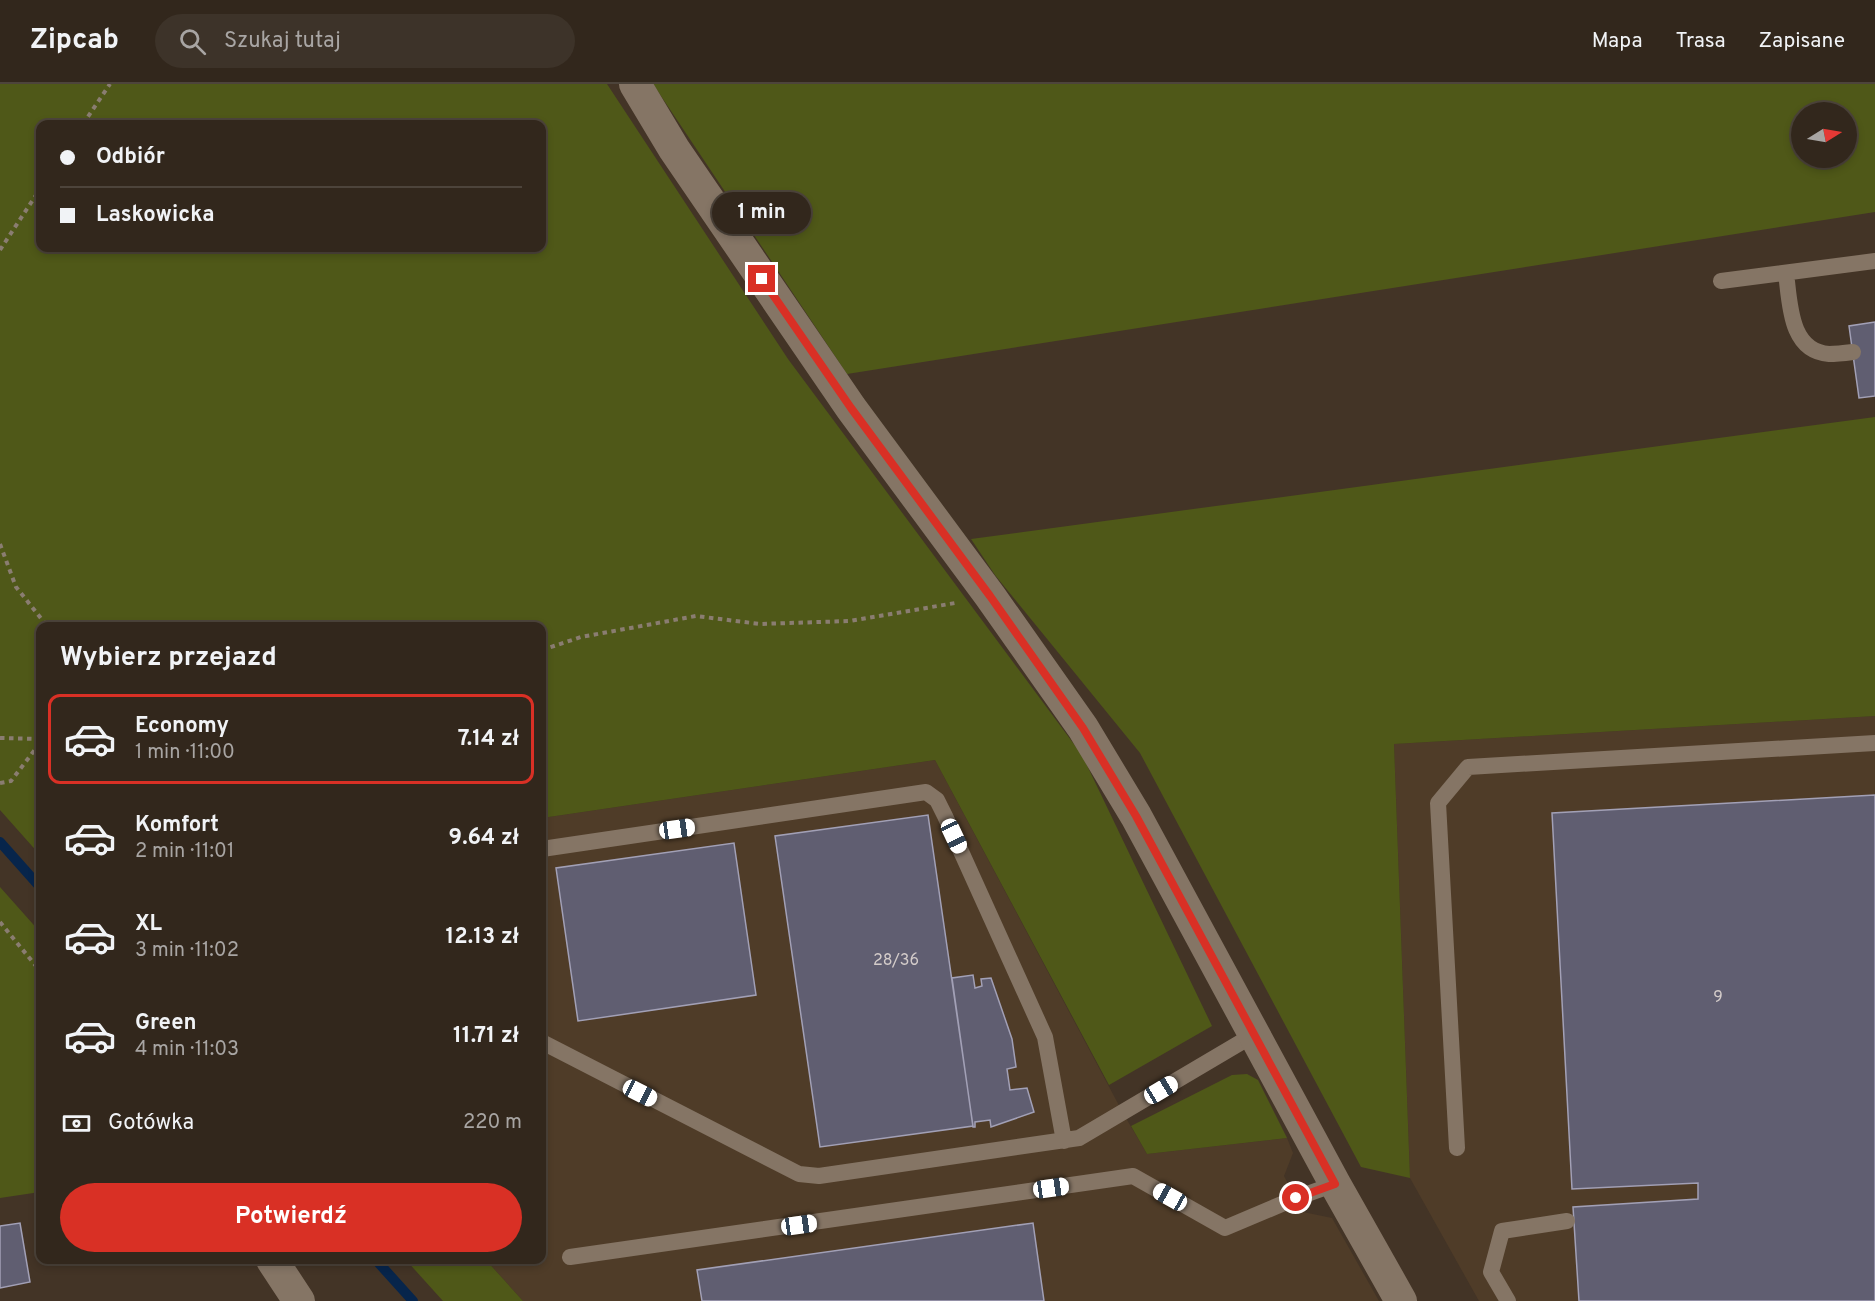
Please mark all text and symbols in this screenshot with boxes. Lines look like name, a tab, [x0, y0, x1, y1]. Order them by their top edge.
search box	[155, 14, 575, 68]
text: Zipcab	[30, 23, 119, 59]
icon: search	[176, 25, 209, 58]
text: Szukaj tutaj	[224, 28, 341, 55]
text: Mapa	[1592, 28, 1643, 55]
text: Trasa	[1676, 28, 1725, 55]
text: Zapisane	[1758, 28, 1845, 55]
north arrow	[1791, 102, 1857, 168]
map controls	[1791, 102, 1857, 168]
text: Odbiór	[96, 144, 165, 171]
callout: 1 min	[712, 192, 812, 234]
text: 1 min	[737, 200, 786, 226]
text: Laskowicka	[96, 202, 214, 229]
route end	[748, 265, 775, 292]
text: Wybierz przejazd	[60, 641, 277, 675]
icon: car	[63, 712, 117, 766]
text: Economy	[135, 713, 229, 740]
text: 7.14 zł	[458, 726, 519, 753]
text: 1 min · 11:00	[135, 740, 235, 766]
icon: car	[63, 811, 117, 865]
text: Komfort	[135, 812, 219, 839]
car	[938, 816, 970, 856]
car	[658, 818, 696, 840]
text: 9.64 zł	[449, 825, 519, 852]
text: 2 min · 11:01	[135, 839, 234, 865]
icon: car	[63, 910, 117, 964]
text: XL	[135, 911, 162, 938]
text: 12.13 zł	[446, 924, 519, 951]
text: 3 min · 11:02	[135, 938, 239, 964]
house number: 28/36	[873, 951, 919, 971]
house number: 9	[1713, 988, 1723, 1008]
icon: car	[63, 1009, 117, 1063]
text: Green	[135, 1010, 197, 1037]
text: 11.71 zł	[453, 1023, 519, 1050]
text: 4 min · 11:03	[135, 1037, 239, 1063]
car	[1141, 1073, 1181, 1107]
car	[620, 1077, 660, 1109]
icon: cash	[60, 1107, 93, 1140]
text: Gotówka	[108, 1110, 194, 1137]
text: 220 m	[463, 1110, 522, 1136]
car	[1032, 1177, 1070, 1199]
car	[1150, 1180, 1190, 1214]
button: Potwierdź	[60, 1183, 522, 1252]
route start	[1282, 1184, 1309, 1211]
car	[780, 1214, 818, 1236]

